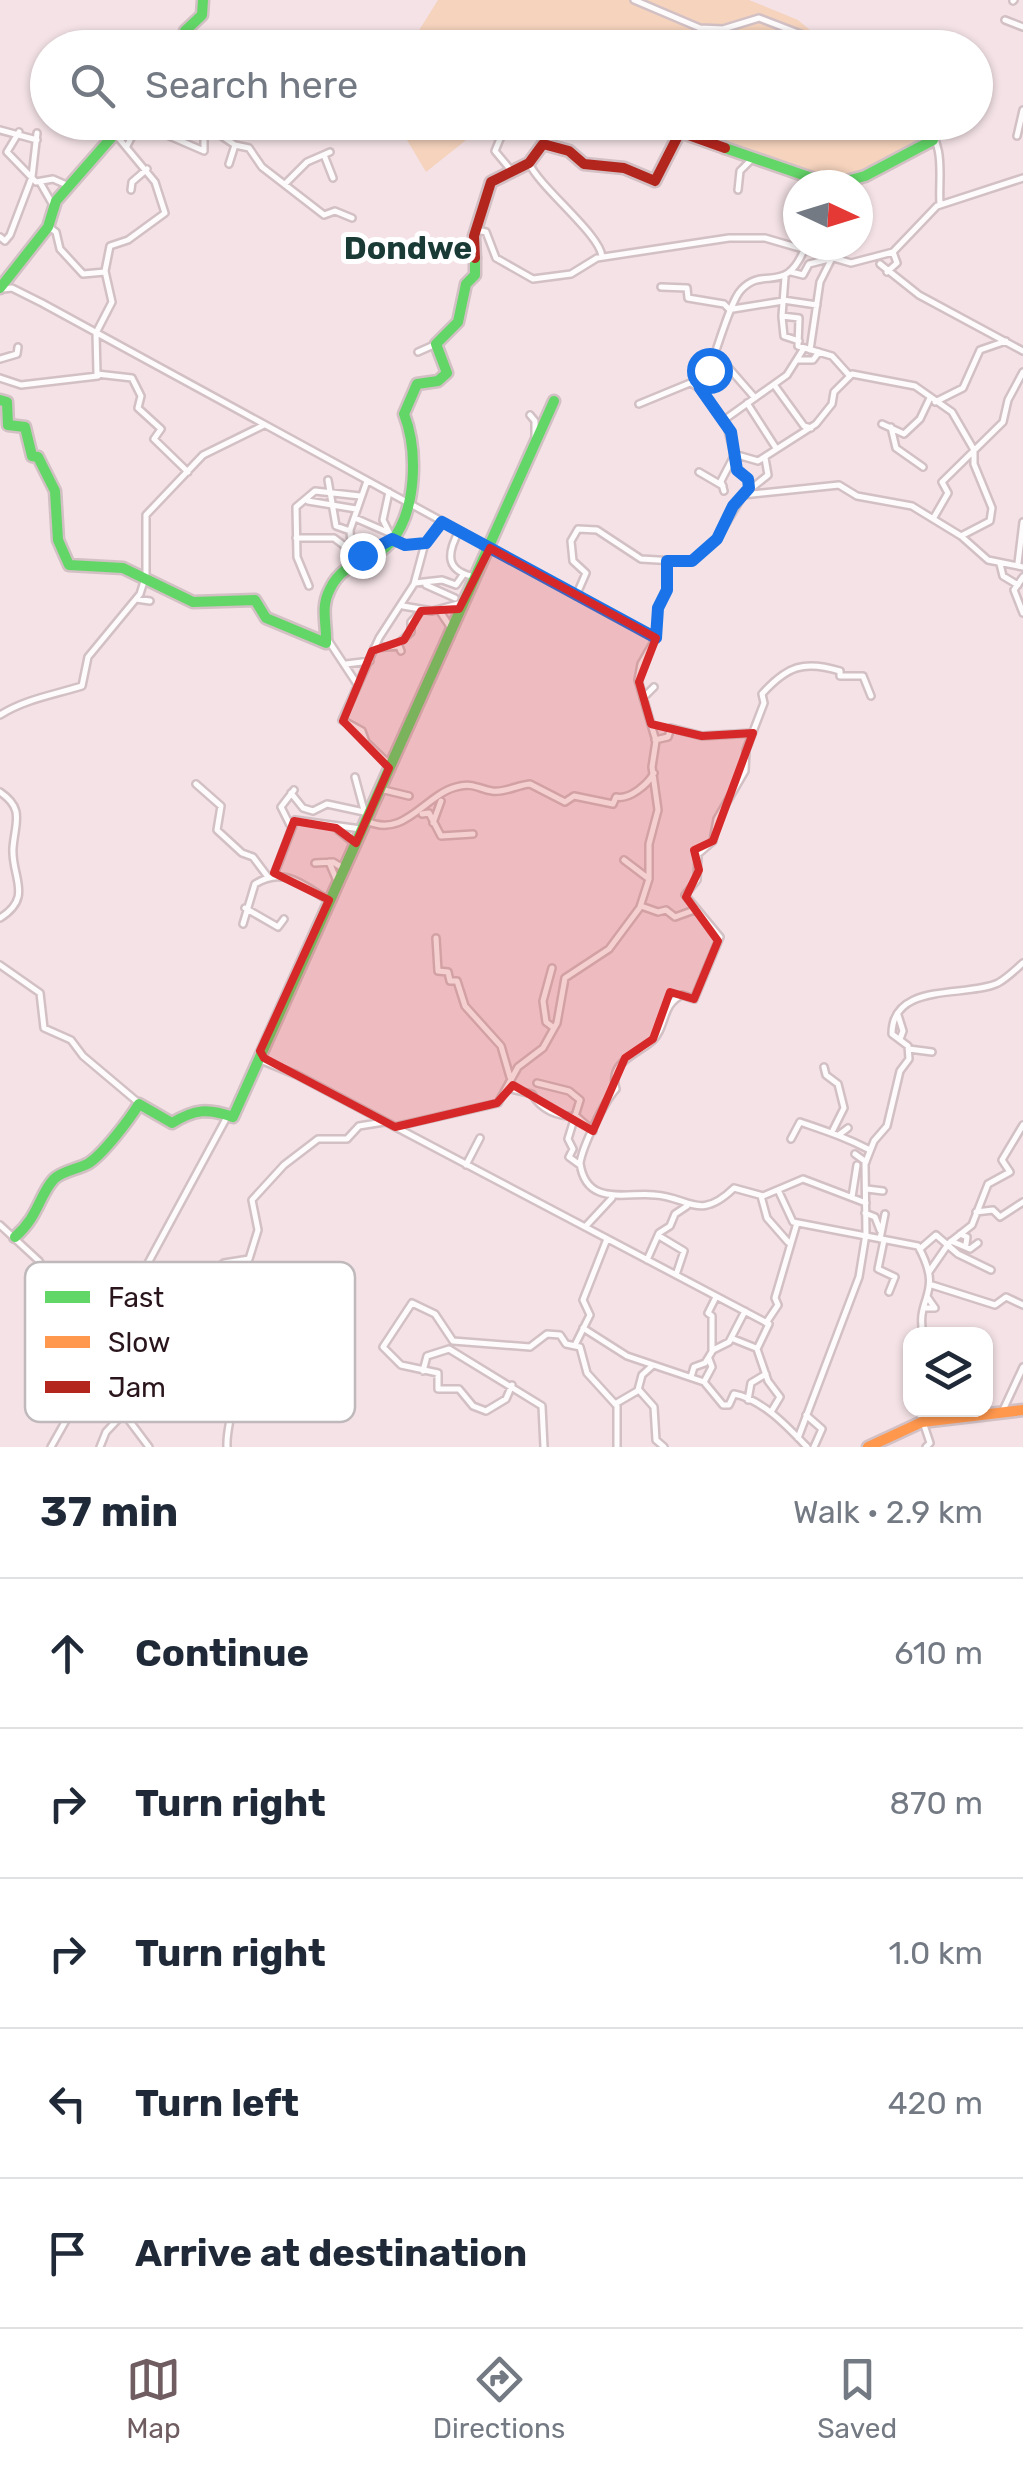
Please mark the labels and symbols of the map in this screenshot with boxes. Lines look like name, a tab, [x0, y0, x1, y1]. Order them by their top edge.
north arrow	[783, 170, 873, 260]
district label: Dondwe	[344, 229, 472, 267]
route start	[687, 348, 733, 394]
route end	[340, 533, 386, 579]
legend	[25, 1262, 355, 1422]
text: Fast	[108, 1281, 164, 1314]
text: Slow	[108, 1326, 170, 1359]
text: Jam	[108, 1371, 166, 1404]

